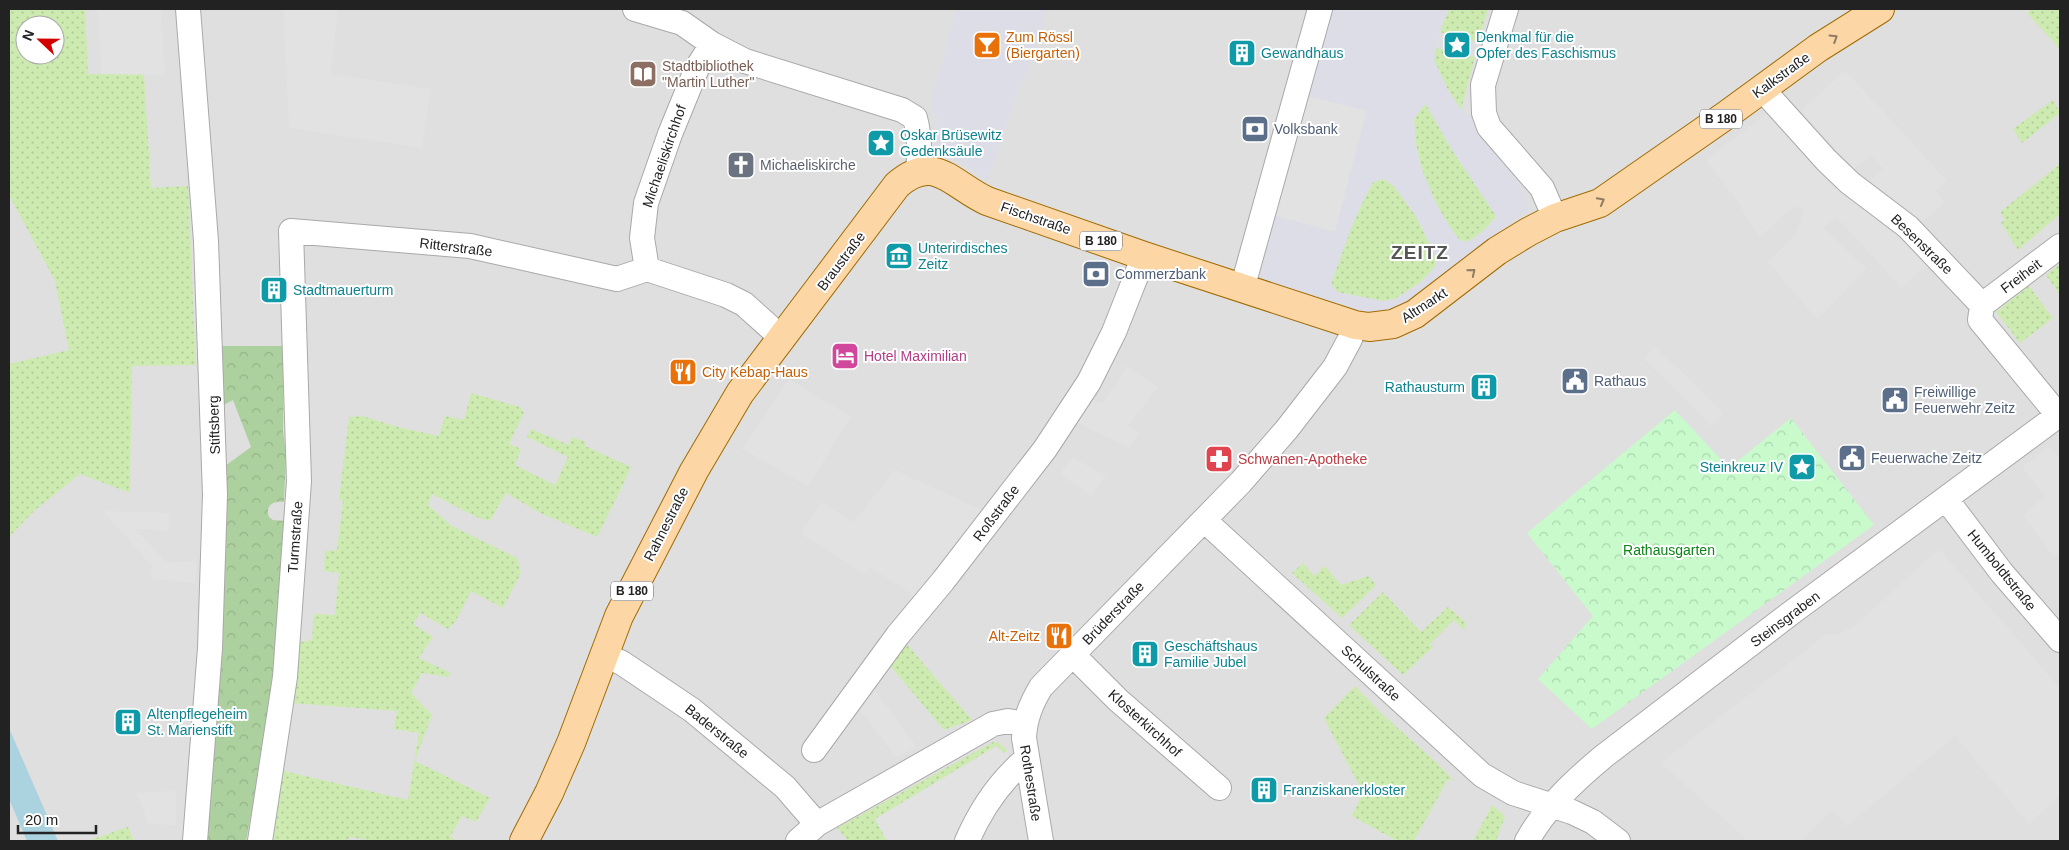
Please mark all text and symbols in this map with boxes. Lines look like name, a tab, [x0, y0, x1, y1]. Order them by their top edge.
north arrow	[15, 15, 65, 65]
text: N	[19, 27, 37, 43]
place label: Zum Rössl (Biergarten)	[1006, 29, 1080, 61]
place label: Denkmal für die Opfer des Faschismus	[1476, 29, 1616, 61]
bar icon: Zum Rössl (Biergarten)	[972, 30, 1002, 60]
place icon: Denkmal für die Opfer des Faschismus	[1442, 30, 1472, 60]
one-way arrow	[1829, 34, 1838, 44]
building icon: Gewandhaus	[1227, 38, 1257, 68]
place label: Gewandhaus	[1261, 45, 1344, 61]
street label: Kalkstraße	[1749, 49, 1813, 101]
place label: Stadtbibliothek "Martin Luther"	[662, 58, 755, 90]
library icon: Stadtbibliothek "Martin Luther"	[628, 59, 658, 89]
street label: Michaeliskirchhof	[639, 103, 689, 209]
road number: B 180	[1700, 110, 1742, 128]
bank icon: Volksbank	[1240, 114, 1270, 144]
place label: Volksbank	[1274, 121, 1339, 137]
place label: Oskar Brüsewitz Gedenksäule	[900, 127, 1002, 159]
place icon: Oskar Brüsewitz Gedenksäule	[866, 128, 896, 158]
church icon: Michaeliskirche	[726, 150, 756, 180]
place label: Michaeliskirche	[760, 157, 856, 173]
one-way arrow	[1595, 197, 1604, 207]
street label: Fischstraße	[999, 199, 1073, 238]
street label: Besenstraße	[1888, 211, 1956, 277]
street label: Braustraße	[814, 228, 868, 293]
road number: B 180	[1080, 232, 1122, 250]
street label: Ritterstraße	[419, 235, 493, 259]
place label: Unterirdisches Zeitz	[918, 240, 1007, 272]
museum icon: Unterirdisches Zeitz	[884, 241, 914, 271]
district label: ZEITZ	[1391, 242, 1449, 263]
street label: Freiheit	[1998, 255, 2045, 296]
bank icon: Commerzbank	[1081, 259, 1111, 289]
place label: Commerzbank	[1115, 266, 1207, 282]
one-way arrow	[1466, 269, 1475, 277]
building icon: Stadtmauerturm	[259, 275, 289, 305]
place label: Stadtmauerturm	[293, 282, 393, 298]
street label: Altmarkt	[1398, 284, 1450, 326]
hotel icon: Hotel Maximilian	[830, 341, 860, 371]
place label: Hotel Maximilian	[864, 348, 967, 364]
restaurant icon: City Kebap-Haus	[668, 357, 698, 387]
place label: City Kebap-Haus	[702, 364, 808, 380]
public building icon: Rathaus	[1560, 366, 1590, 396]
building icon: Rathausturm	[1469, 372, 1499, 402]
place label: Rathaus	[1594, 373, 1646, 389]
place label: Rathausturm	[1385, 379, 1465, 395]
place label: Freiwillige Feuerwehr Zeitz	[1914, 384, 2015, 416]
public building icon: Freiwillige Feuerwehr Zeitz	[1880, 385, 1910, 415]
street label: Stiftsberg	[205, 395, 223, 455]
public building icon: Feuerwache Zeitz	[1837, 443, 1867, 473]
pharmacy icon: Schwanen-Apotheke	[1204, 444, 1234, 474]
place label: Feuerwache Zeitz	[1871, 450, 1982, 466]
place label: Schwanen-Apotheke	[1238, 451, 1367, 467]
place icon: Steinkreuz IV	[1787, 452, 1817, 482]
place label: Steinkreuz IV	[1700, 459, 1784, 475]
street label: Roßstraße	[970, 482, 1022, 544]
street label: Rahnestraße	[640, 484, 692, 564]
street label: Turmstraße	[285, 500, 305, 573]
street label: Humboldtstraße	[1964, 526, 2040, 614]
park label: Rathausgarten	[1623, 542, 1715, 558]
street label: Brüderstraße	[1079, 578, 1147, 648]
road number: B 180	[611, 582, 653, 600]
street label: Steinsgraben	[1747, 588, 1823, 650]
restaurant icon: Alt-Zeitz	[1044, 621, 1074, 651]
place label: Alt-Zeitz	[989, 628, 1040, 644]
place label: Geschäftshaus Familie Jubel	[1164, 638, 1257, 670]
building icon: Geschäftshaus Familie Jubel	[1130, 639, 1160, 669]
street label: Schulstraße	[1338, 642, 1404, 704]
street label: Klosterkirchhof	[1105, 686, 1185, 760]
street label: Baderstraße	[682, 701, 752, 762]
place label: Altenpflegeheim St. Marienstift	[147, 706, 247, 738]
building icon: Altenpflegeheim St. Marienstift	[113, 707, 143, 737]
street label: Rothestraße	[1017, 744, 1045, 822]
building icon: Franziskanerkloster	[1249, 775, 1279, 805]
place label: Franziskanerkloster	[1283, 782, 1405, 798]
scale bar	[18, 802, 95, 834]
text: 20 m	[25, 811, 58, 828]

